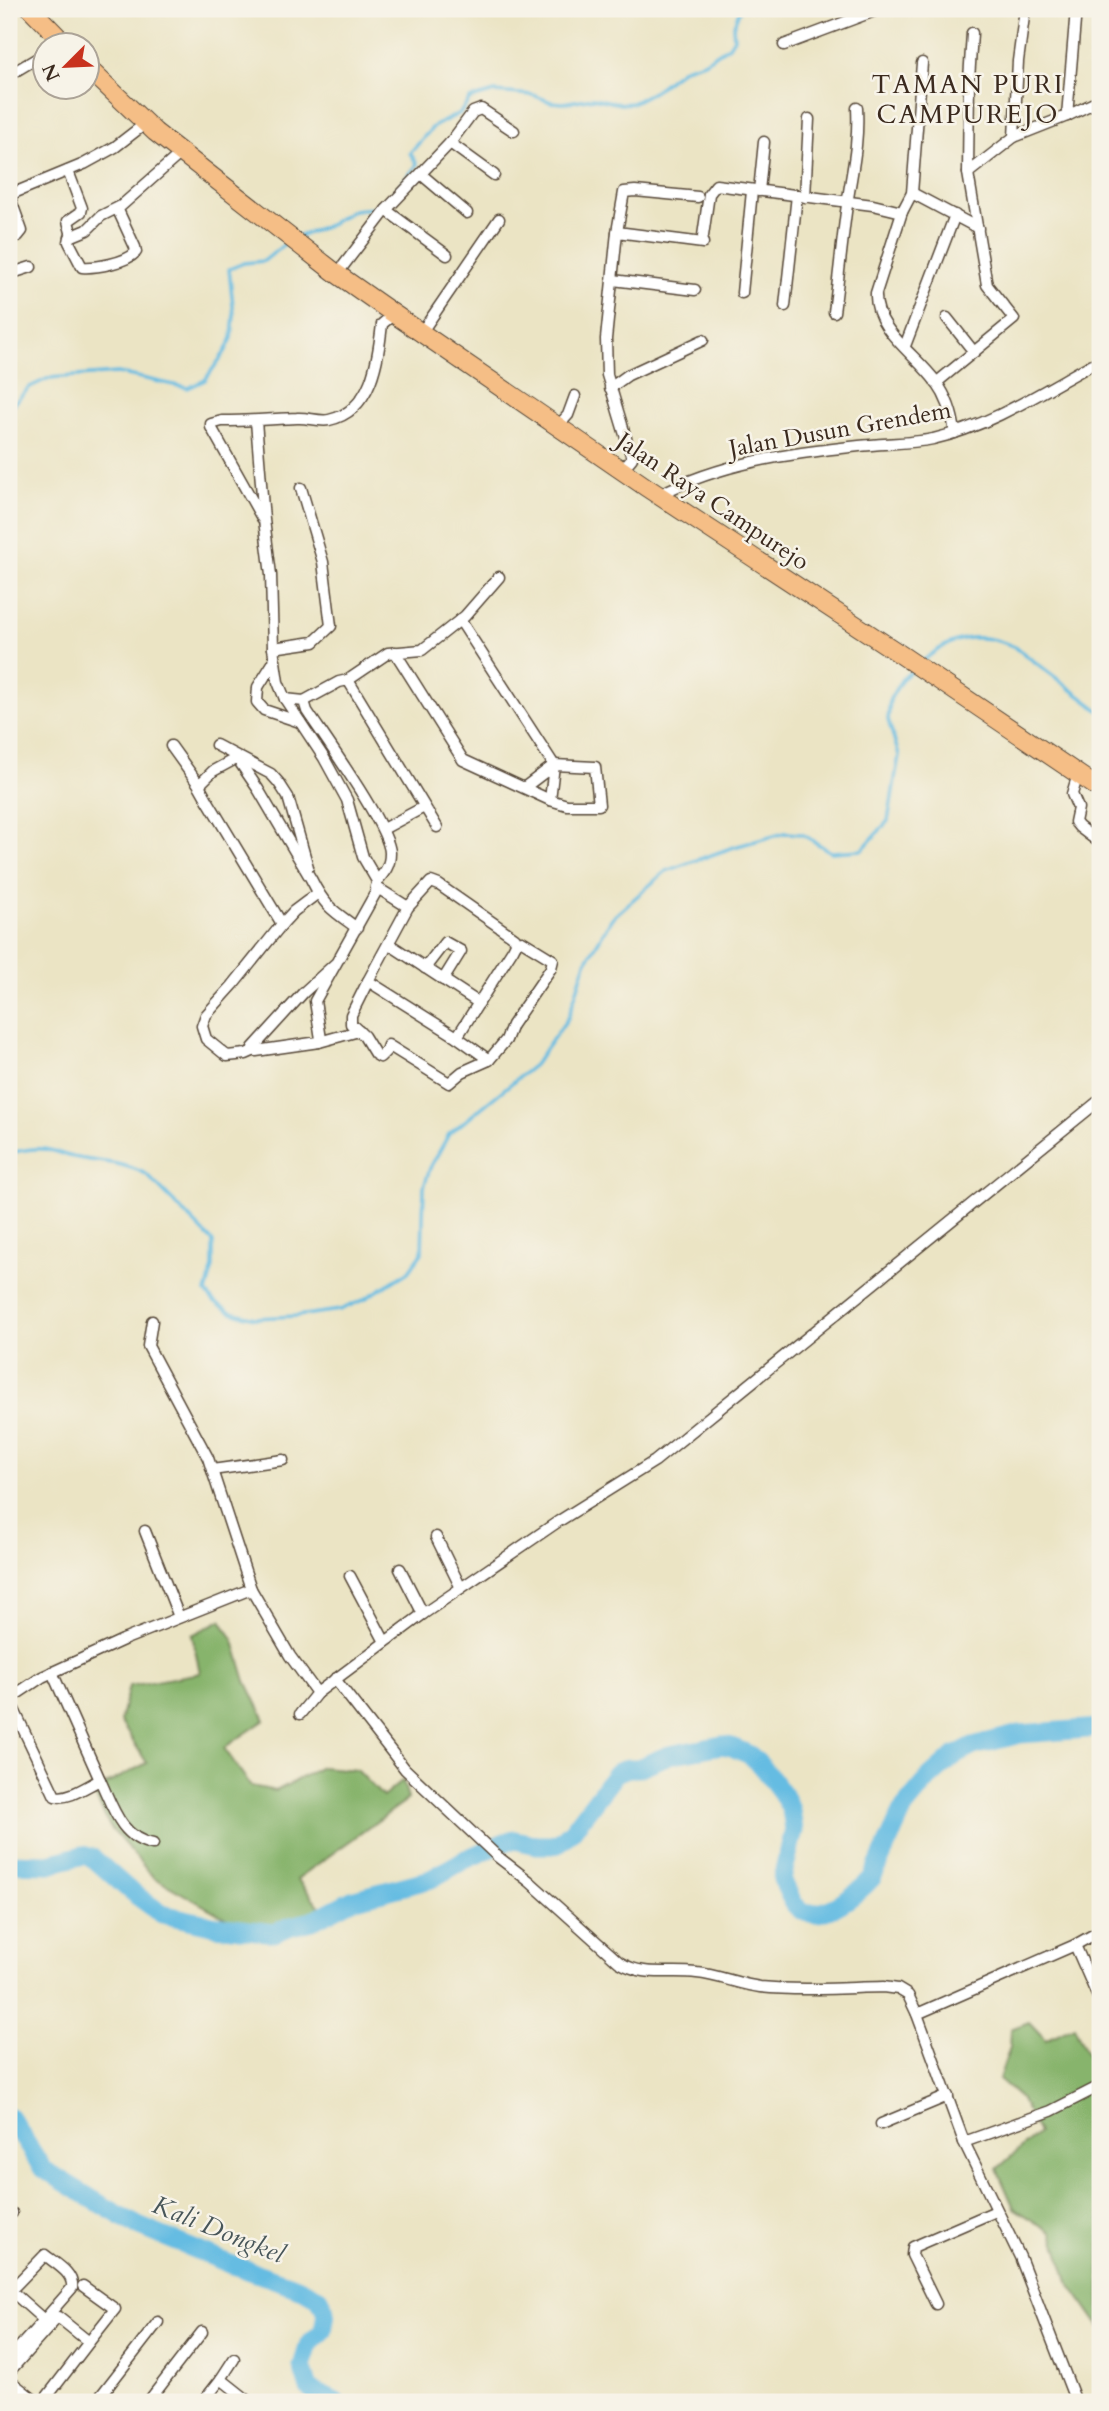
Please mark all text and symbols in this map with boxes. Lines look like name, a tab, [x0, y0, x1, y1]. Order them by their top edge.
north arrow	[32, 32, 102, 102]
text: N	[36, 59, 67, 85]
district label: TAMAN PURI CAMPUREJO	[871, 67, 1065, 132]
street label: Jalan Dusun Grendem	[723, 394, 955, 466]
street label: Jalan Raya Campurejo	[607, 423, 816, 578]
water label: Kali Dongkel	[147, 2187, 291, 2272]

